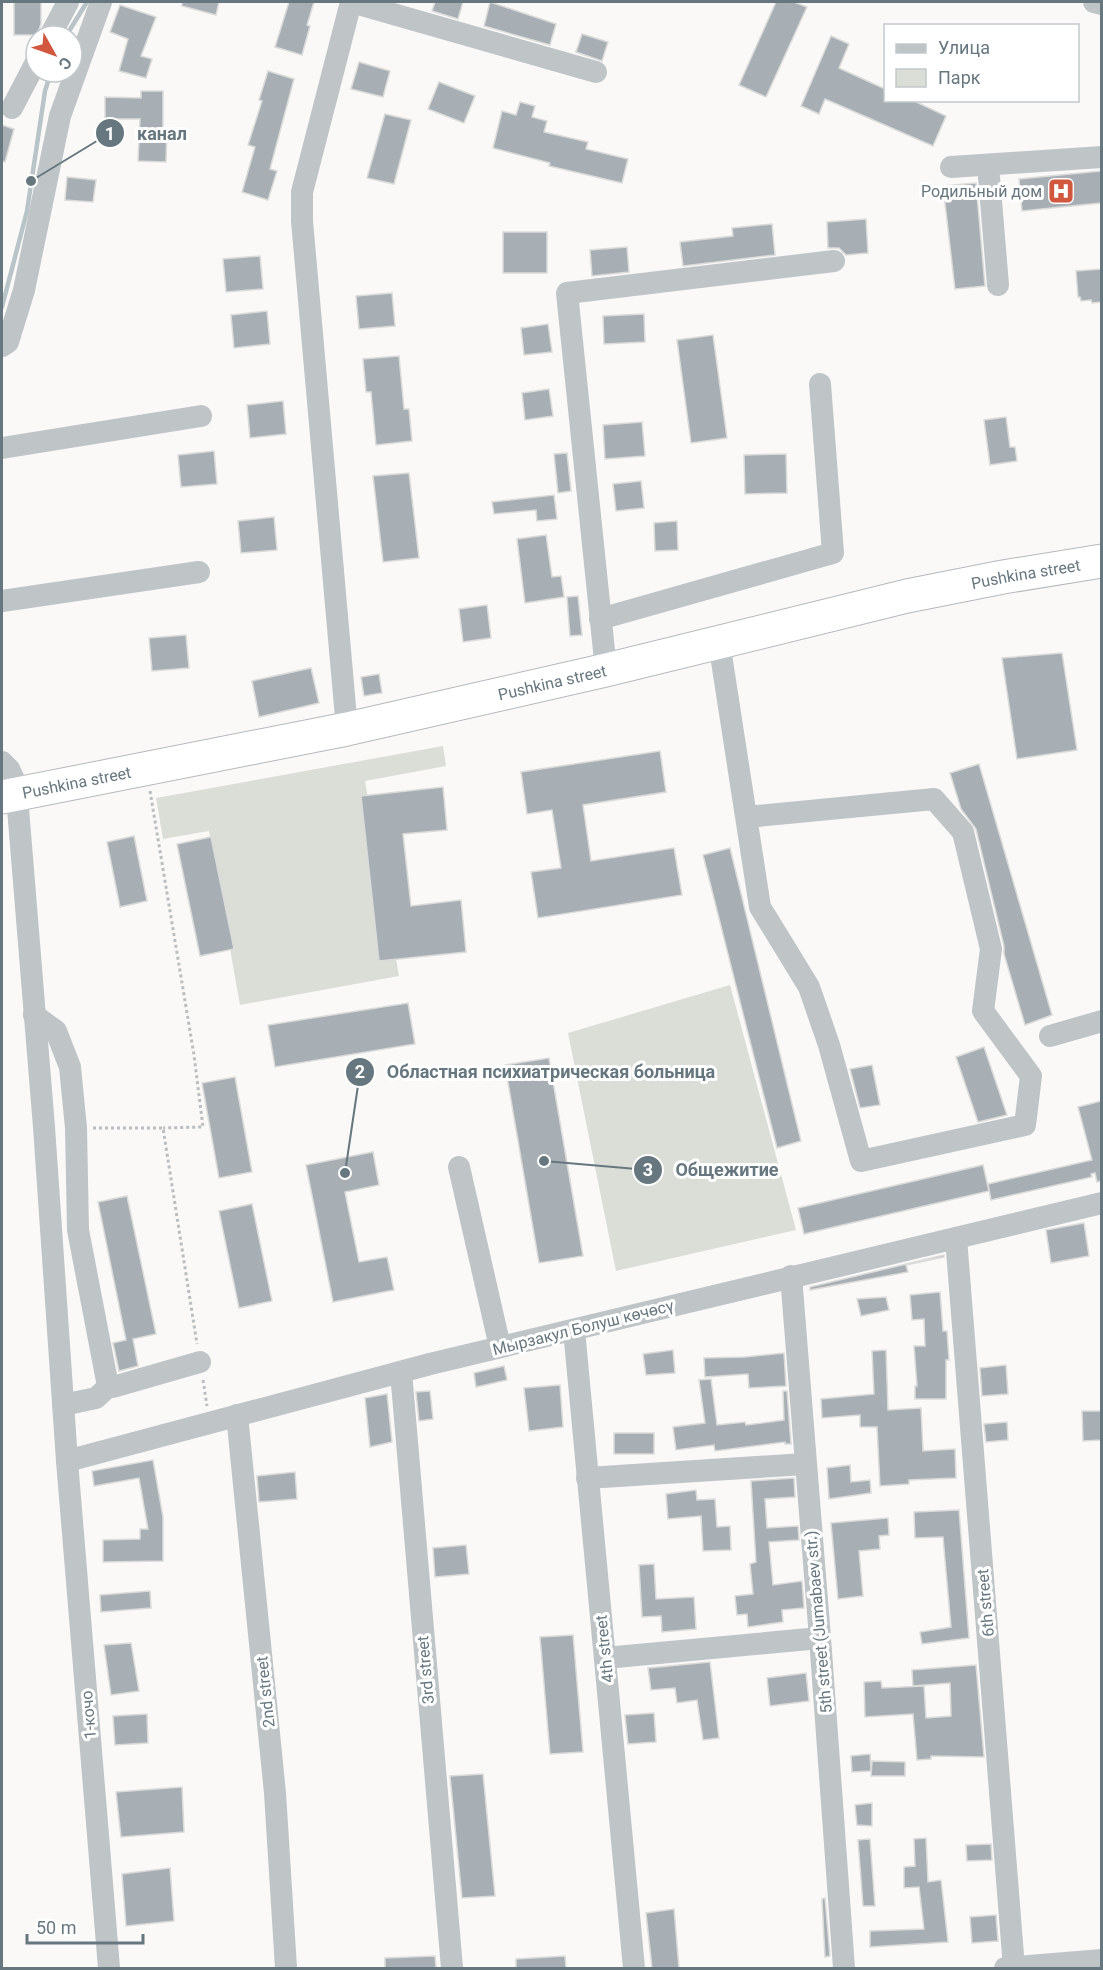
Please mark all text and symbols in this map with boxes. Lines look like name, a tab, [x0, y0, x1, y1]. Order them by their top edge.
north arrow	[24, 24, 84, 84]
legend	[884, 24, 1079, 102]
text: Улица	[938, 37, 990, 58]
text: С	[54, 53, 76, 73]
text: Парк	[938, 67, 981, 88]
callout: канал	[95, 115, 199, 151]
text: 1	[105, 123, 115, 144]
text: канал	[137, 123, 187, 144]
hospital icon: Родильный дом	[1046, 176, 1076, 206]
place label: Родильный дом	[921, 182, 1042, 201]
street label: Pushkina street	[970, 556, 1082, 593]
street label: Pushkina street	[496, 661, 608, 704]
street label: Pushkina street	[21, 763, 133, 803]
callout: Областная психиатрическая больница	[345, 1054, 728, 1090]
text: 2	[355, 1061, 365, 1082]
text: Областная психиатрическая больница	[387, 1061, 716, 1082]
callout: Общежитие	[633, 1152, 790, 1188]
text: 3	[643, 1159, 653, 1180]
text: Общежитие	[675, 1159, 779, 1180]
street label: Мырзакул Болуш көчөсү	[491, 1296, 676, 1359]
street label: 5th street (Jumabaev str.)	[801, 1530, 836, 1714]
street label: 6th street	[973, 1568, 998, 1638]
street label: 4th street	[591, 1614, 617, 1684]
street label: 3rd street	[413, 1635, 438, 1705]
street label: 2nd street	[252, 1655, 279, 1729]
street label: 1-кочо	[77, 1690, 100, 1740]
scale bar	[27, 1907, 142, 1945]
text: 50 m	[36, 1917, 76, 1938]

